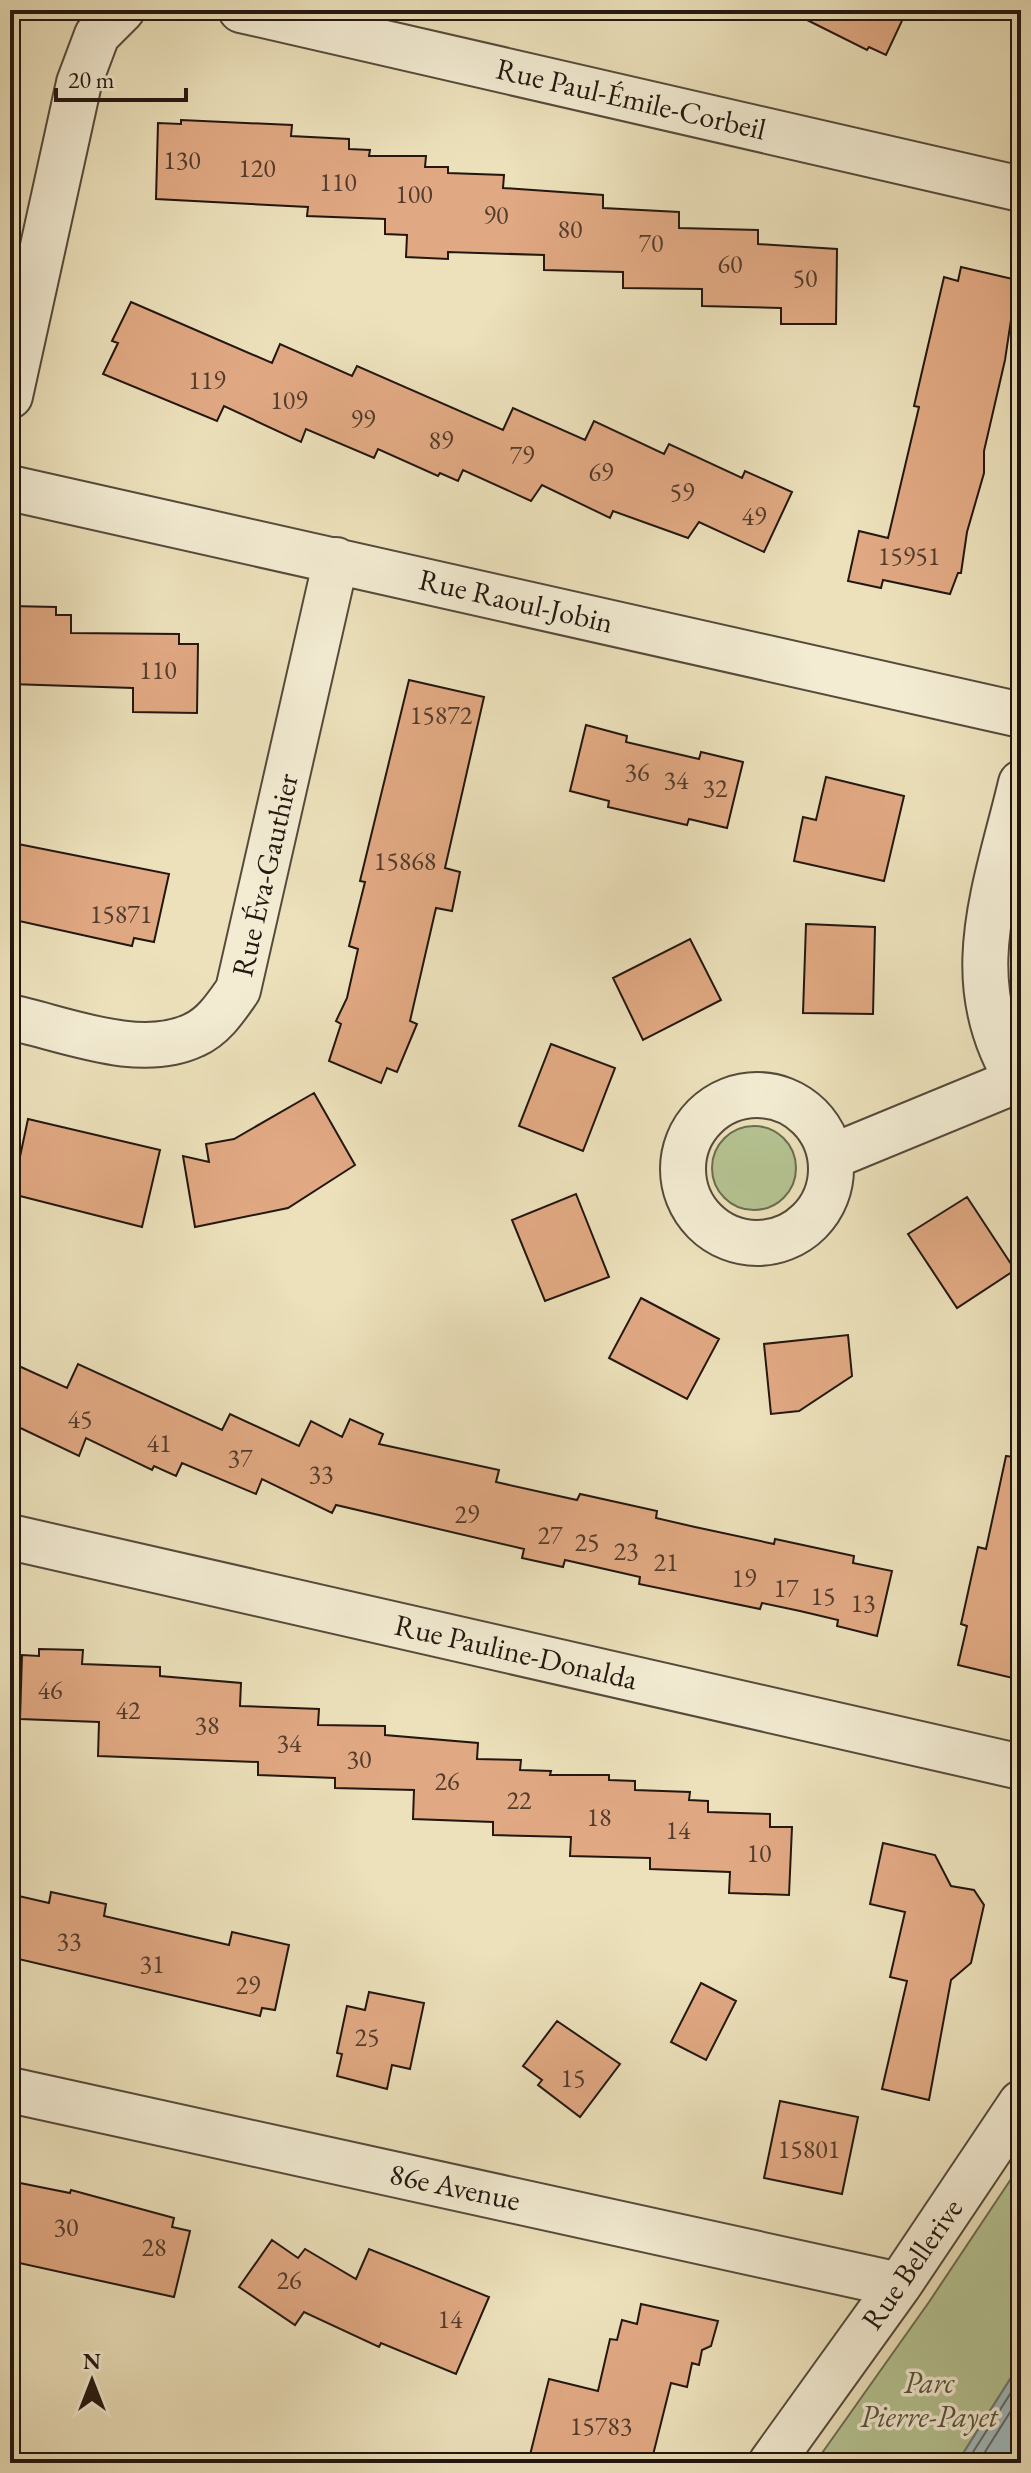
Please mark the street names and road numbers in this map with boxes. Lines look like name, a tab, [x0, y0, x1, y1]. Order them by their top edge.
street label: Rue Paul-Émile-Corbeil	[492, 48, 770, 149]
street label: Rue Raoul-Jobin	[415, 559, 617, 642]
street label: Rue Éva-Gauthier	[222, 769, 307, 980]
street label: Rue Pauline-Donalda	[391, 1605, 641, 1698]
street label: 86e Avenue	[386, 2154, 524, 2219]
street label: Rue Bellerive	[852, 2190, 971, 2337]

